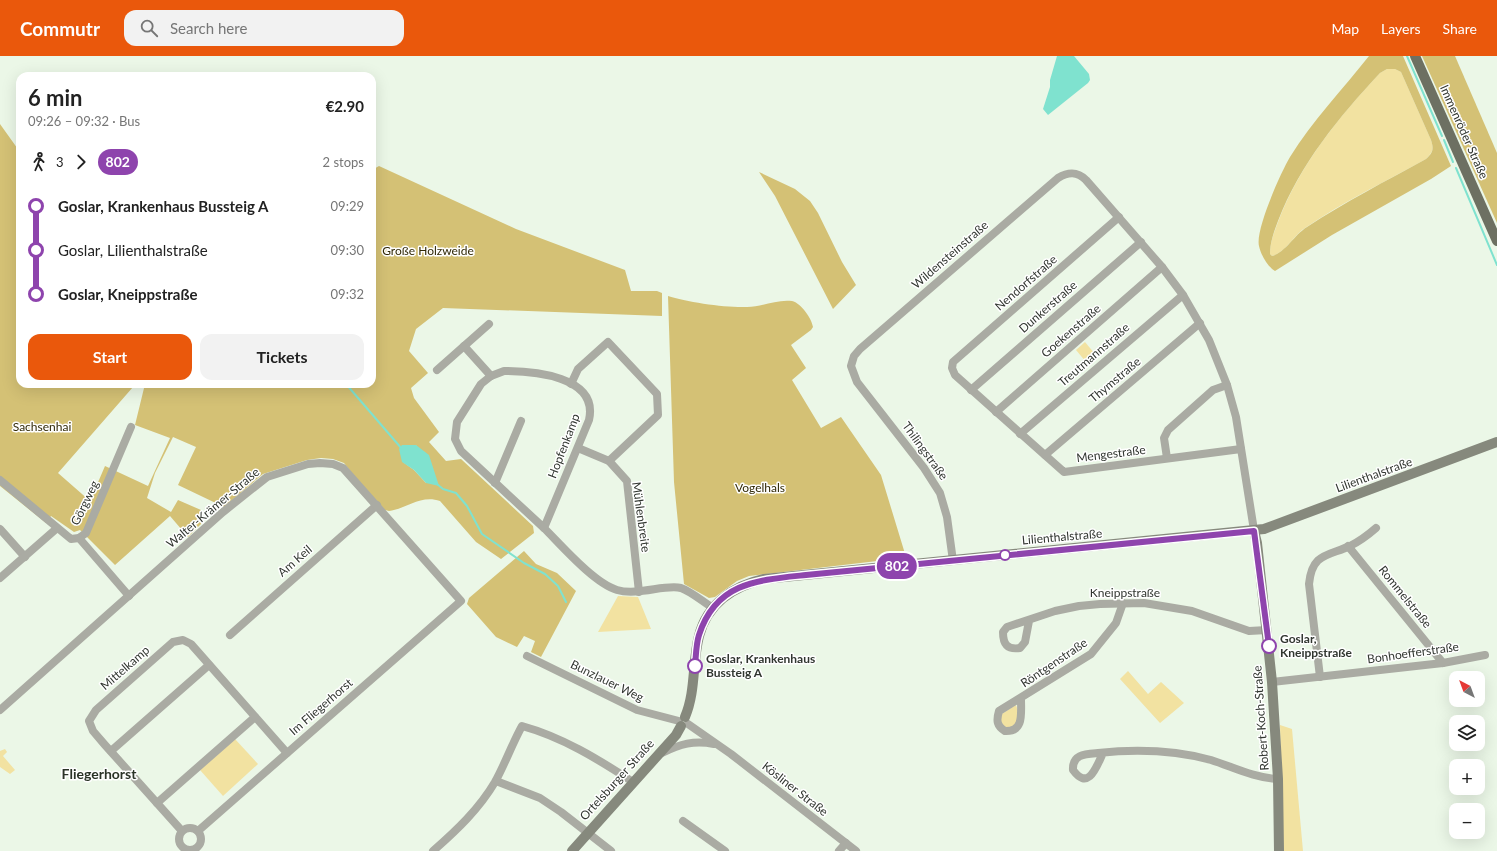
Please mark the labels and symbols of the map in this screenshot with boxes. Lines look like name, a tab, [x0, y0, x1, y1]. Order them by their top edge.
street label: Immenröder Straße	[1437, 82, 1492, 181]
street label: Wildensteinstraße	[908, 217, 991, 292]
park label: Große Holzweide	[382, 243, 474, 258]
street label: Nendorfstraße	[992, 252, 1060, 314]
street label: Dunkerstraße	[1016, 277, 1080, 336]
street label: Goekenstraße	[1038, 301, 1103, 360]
street label: Treutmannstraße	[1055, 320, 1132, 390]
street label: Thymstraße	[1086, 354, 1143, 405]
street label: Hopfenkamp	[544, 411, 583, 480]
park label: Sachsenhai	[13, 419, 71, 434]
street label: Thilingstraße	[899, 419, 952, 483]
street label: Mengestraße	[1076, 442, 1146, 465]
street label: Lilienthalstraße	[1333, 454, 1414, 495]
street label: Walter-Krämer-Straße	[163, 464, 262, 551]
street label: Görgweg	[67, 478, 102, 528]
park label: Vogelhals	[735, 480, 785, 495]
street label: Mühlenbreite	[629, 481, 654, 553]
street label: Lilienthalstraße	[1021, 526, 1103, 547]
street label: Am Keil	[274, 542, 315, 580]
unlabelled marker	[999, 549, 1011, 561]
line badge: 802	[874, 553, 920, 579]
street label: Rommelstraße	[1376, 562, 1435, 631]
street label: Kneippstraße	[1090, 585, 1160, 600]
place label: Goslar, Kneippstraße	[1280, 631, 1353, 660]
street label: Röntgenstraße	[1018, 635, 1090, 690]
marker: Goslar, Kneippstraße	[1261, 638, 1277, 654]
street label: Bonhoefferstraße	[1366, 639, 1460, 666]
street label: Mittelkamp	[97, 642, 152, 693]
place label: Goslar, Krankenhaus Bussteig A	[706, 651, 815, 680]
street label: Bunzlauer Weg	[568, 656, 646, 705]
marker: Goslar, Krankenhaus Bussteig A	[687, 658, 703, 674]
street label: Robert-Koch-Straße	[1249, 665, 1272, 771]
north arrow	[1449, 671, 1485, 707]
street label: Im Fliegerhorst	[286, 675, 356, 738]
street label: Ortelsburger Straße	[576, 736, 657, 823]
street label: Kösliner Straße	[759, 758, 831, 819]
district label: Fliegerhorst	[62, 765, 137, 782]

